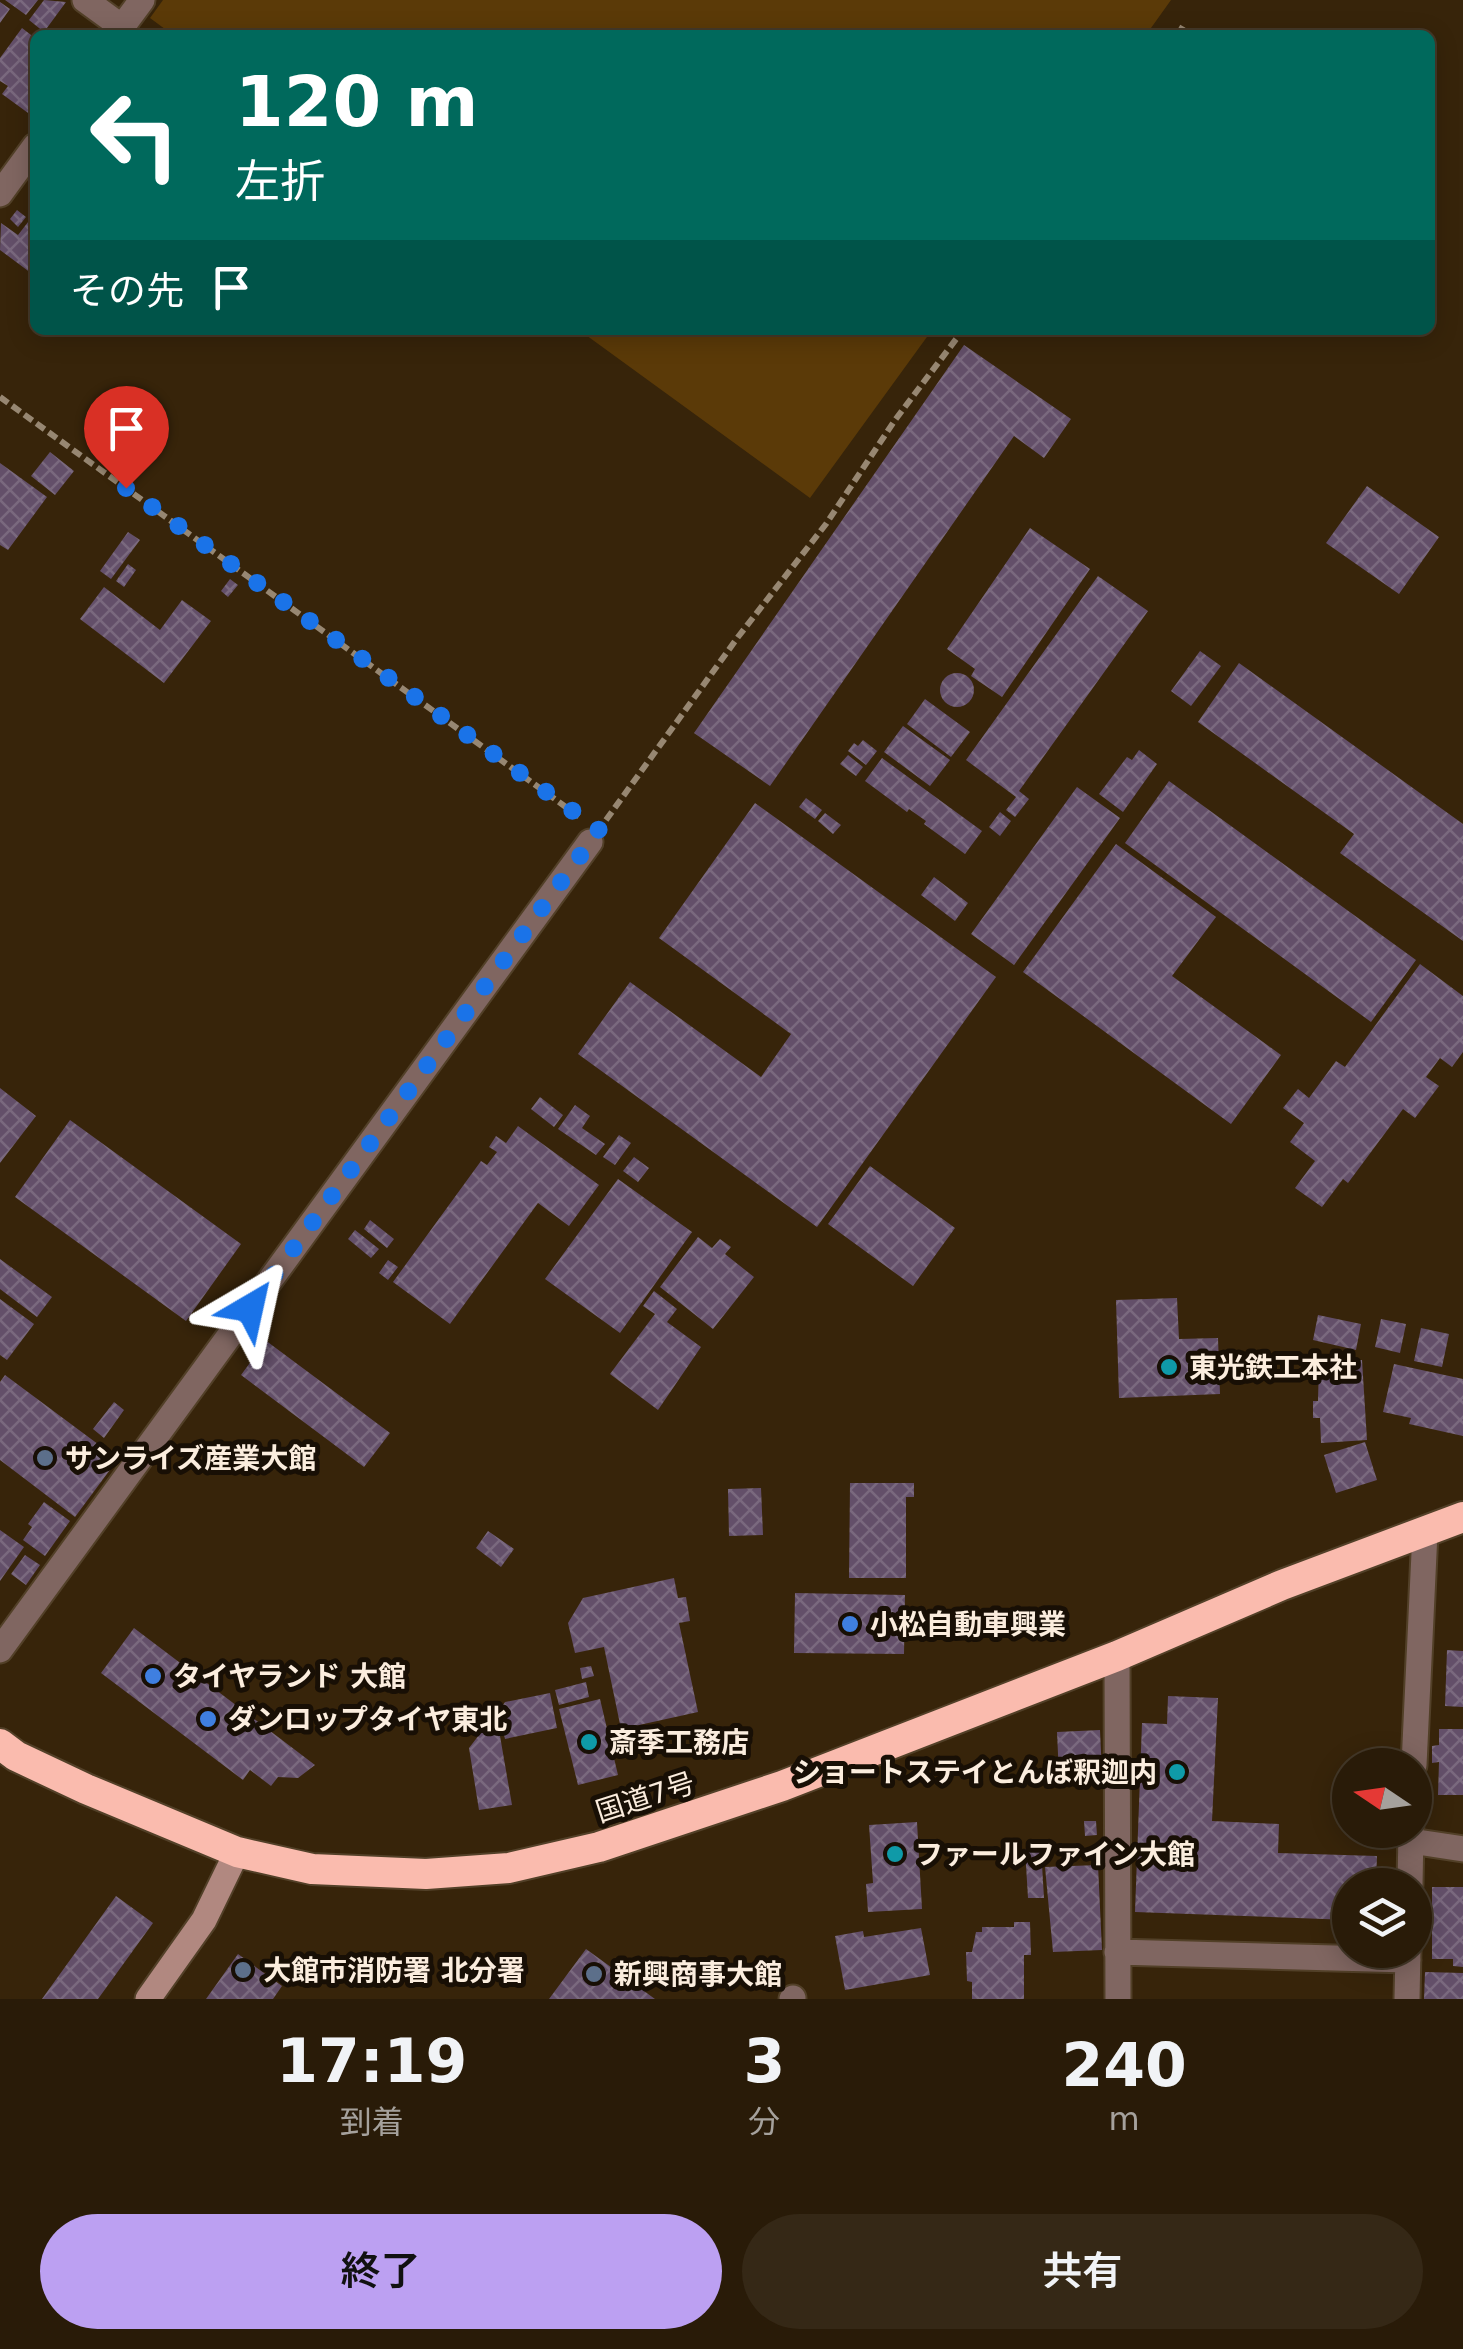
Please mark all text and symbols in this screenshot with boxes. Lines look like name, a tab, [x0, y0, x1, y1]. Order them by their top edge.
text: 120 m	[235, 61, 478, 143]
icon: left	[70, 70, 200, 200]
text: 左折	[235, 155, 325, 208]
icon: arrive	[204, 260, 259, 315]
text: その先	[70, 269, 184, 313]
pin	[84, 386, 169, 489]
icon: arrive	[99, 401, 154, 456]
position arrow	[198, 1256, 302, 1360]
place label: 東光鉄工本社	[1189, 1351, 1357, 1384]
marker: 東光鉄工本社	[1158, 1356, 1180, 1378]
place label: サンライズ産業大館	[65, 1442, 316, 1475]
marker: サンライズ産業大館	[34, 1447, 56, 1469]
place label: 小松自動車興業	[870, 1608, 1066, 1641]
marker: 小松自動車興業	[839, 1613, 861, 1635]
place label: タイヤランド 大館	[173, 1660, 406, 1693]
marker: タイヤランド 大館	[142, 1665, 164, 1687]
place label: ダンロップタイヤ東北	[228, 1703, 507, 1736]
marker: ダンロップタイヤ東北	[197, 1708, 219, 1730]
place label: 斎季工務店	[609, 1726, 749, 1759]
marker: 斎季工務店	[578, 1731, 600, 1753]
north arrow	[1332, 1748, 1432, 1848]
map controls	[1332, 1748, 1432, 1968]
place label: ショートステイとんぼ釈迦内	[793, 1756, 1157, 1789]
marker: ショートステイとんぼ釈迦内	[1166, 1761, 1188, 1783]
street label: 国道7号	[592, 1766, 699, 1829]
place label: ファールファイン大館	[915, 1838, 1195, 1871]
marker: ファールファイン大館	[884, 1843, 906, 1865]
button: layers	[1332, 1868, 1432, 1968]
place label: 大館市消防署 北分署	[263, 1954, 525, 1987]
place label: 新興商事大館	[614, 1958, 782, 1991]
marker: 大館市消防署 北分署	[232, 1959, 254, 1981]
marker: 新興商事大館	[583, 1963, 605, 1985]
text: 17:19	[276, 2026, 467, 2096]
text: 3	[744, 2026, 785, 2096]
text: 240	[1062, 2030, 1187, 2100]
text: m	[1109, 2100, 1140, 2138]
text: 到着	[340, 2103, 404, 2141]
text: 分	[748, 2103, 780, 2141]
button: 終了	[40, 2214, 722, 2329]
button: 共有	[742, 2214, 1423, 2329]

